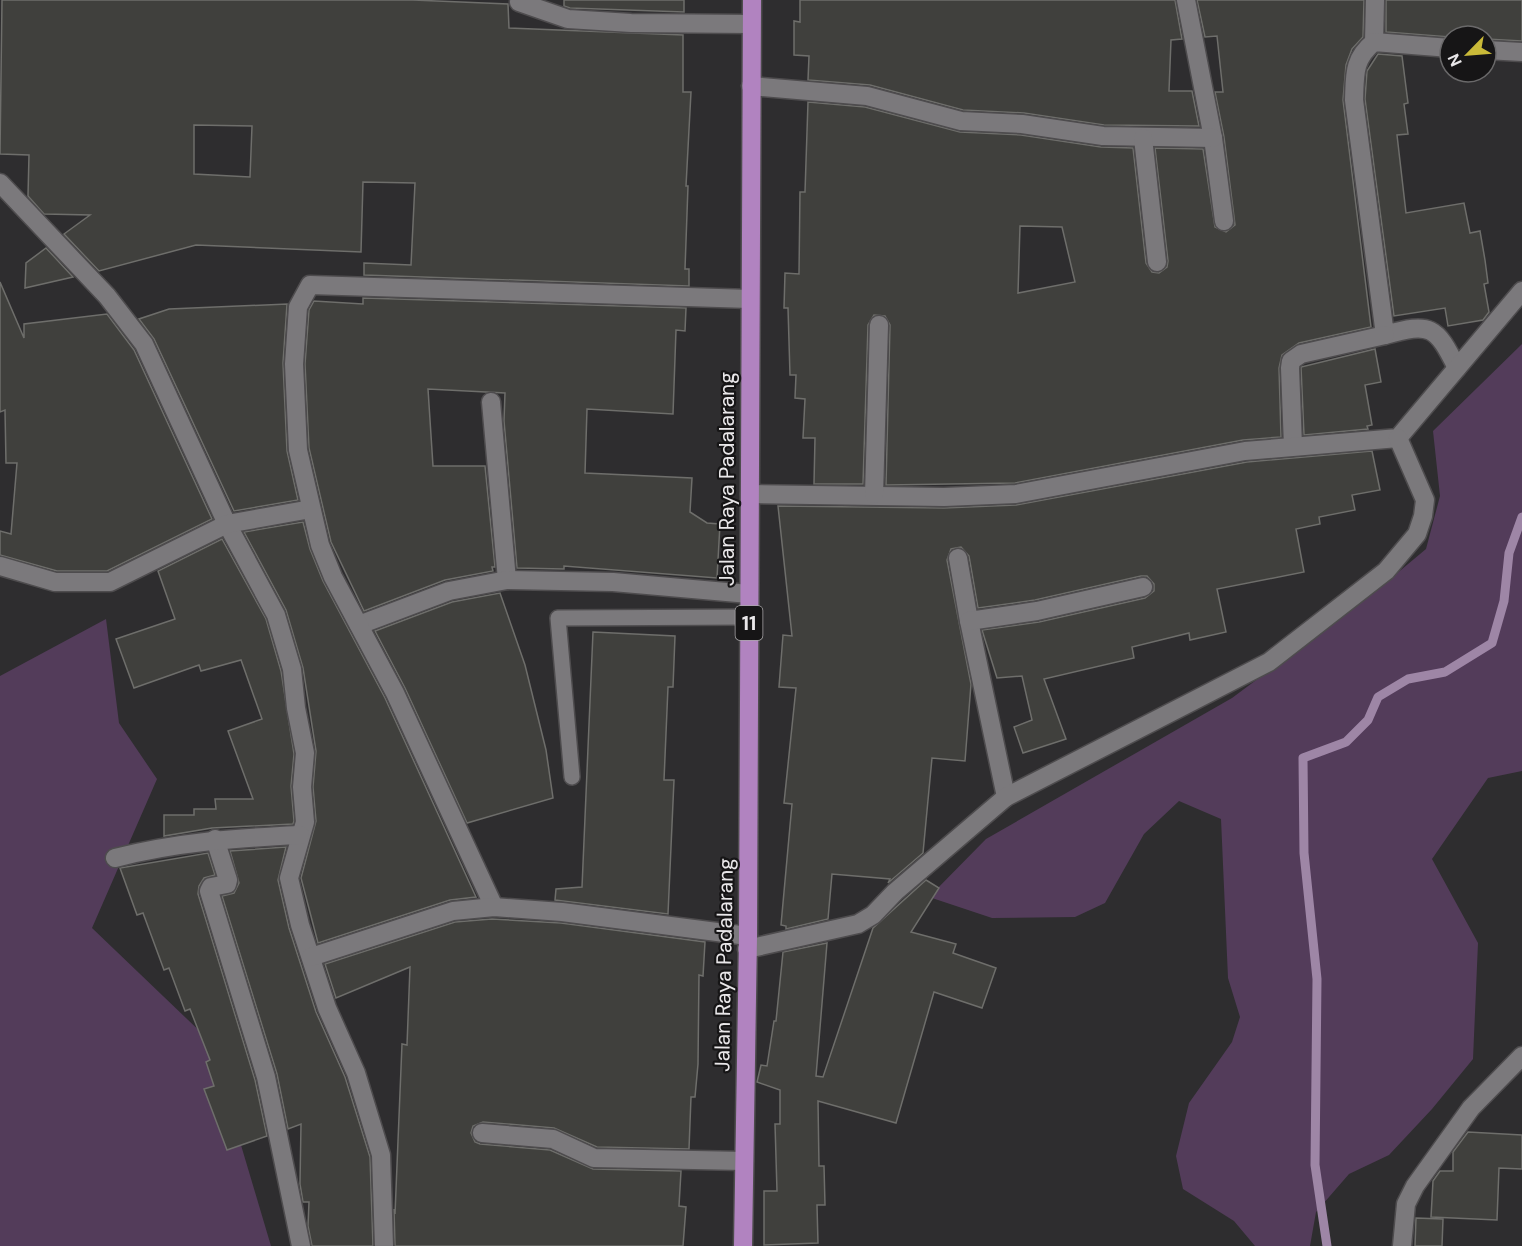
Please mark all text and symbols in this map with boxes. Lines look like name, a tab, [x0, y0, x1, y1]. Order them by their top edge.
north arrow	[1438, 24, 1498, 84]
text: N	[1443, 50, 1467, 70]
street label: Jalan Raya Padalarang	[713, 372, 741, 586]
road number: 11	[736, 606, 762, 640]
street label: Jalan Raya Padalarang	[708, 858, 740, 1072]

